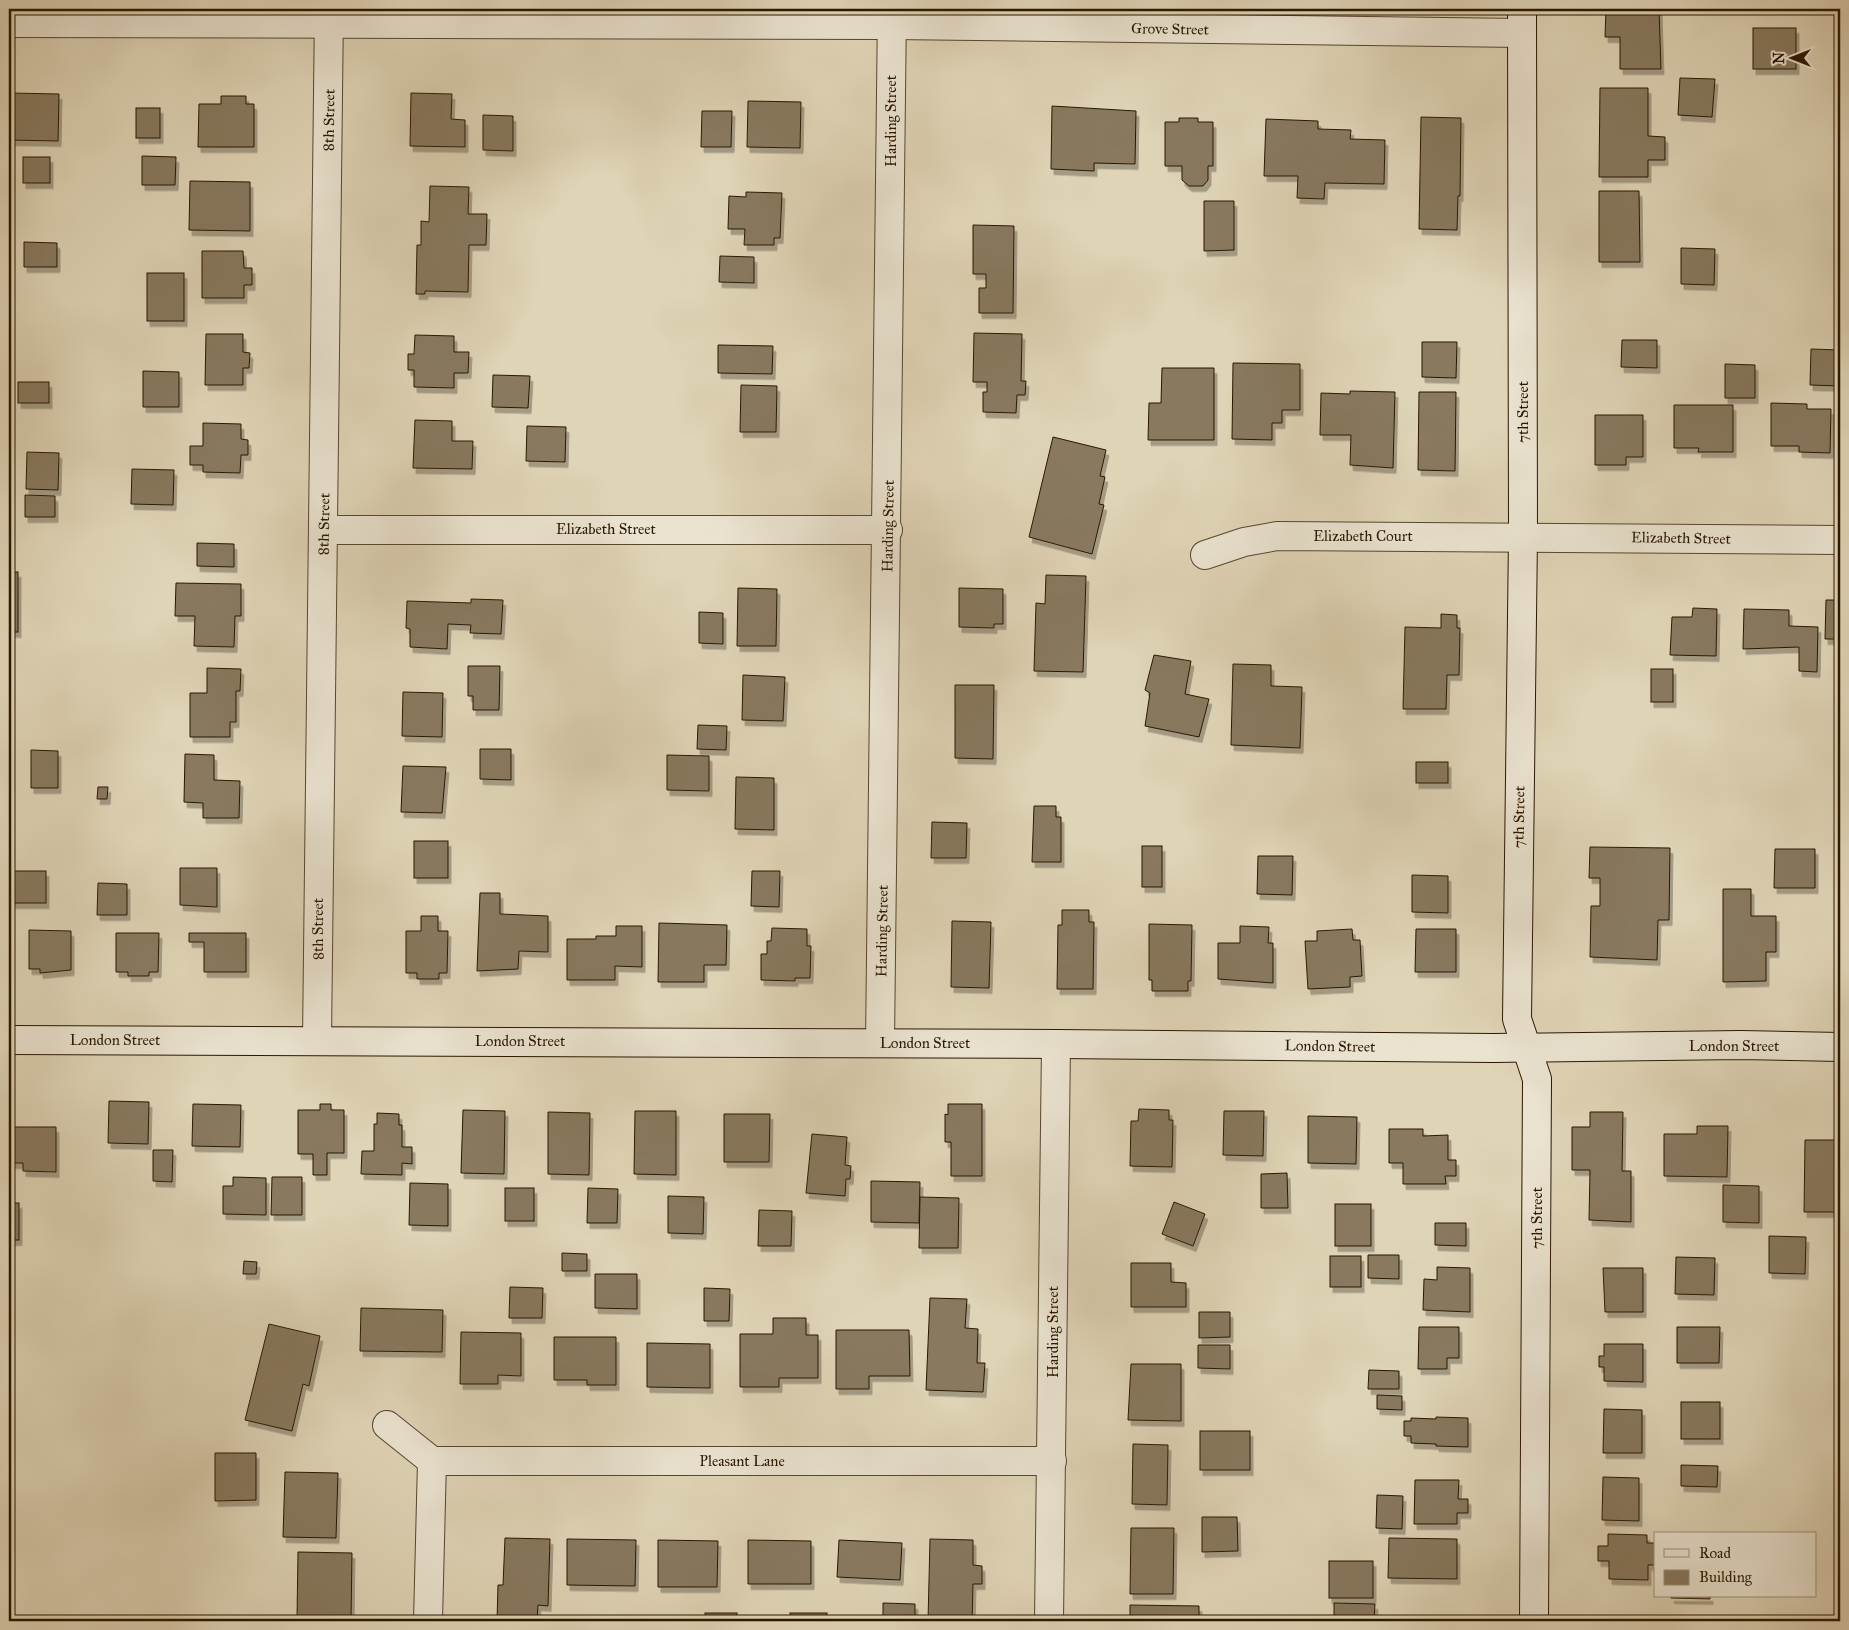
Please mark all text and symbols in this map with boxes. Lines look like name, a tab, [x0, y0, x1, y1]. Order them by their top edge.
street label: Grove Street	[1131, 19, 1210, 39]
north arrow	[1766, 32, 1816, 82]
text: N	[1771, 52, 1788, 64]
street label: Harding Street	[882, 74, 900, 167]
street label: 8th Street	[319, 88, 339, 151]
street label: 7th Street	[1514, 380, 1532, 443]
street label: Harding Street	[878, 479, 898, 572]
street label: 8th Street	[314, 492, 334, 555]
street label: Elizabeth Street	[556, 520, 657, 538]
street label: Elizabeth Court	[1313, 527, 1413, 545]
street label: Elizabeth Street	[1631, 528, 1732, 548]
street label: 7th Street	[1509, 785, 1529, 848]
street label: Harding Street	[872, 884, 892, 977]
street label: 8th Street	[309, 897, 327, 960]
street label: London Street	[70, 1031, 161, 1049]
street label: London Street	[475, 1032, 566, 1050]
street label: London Street	[880, 1034, 971, 1052]
street label: London Street	[1284, 1036, 1376, 1056]
street label: London Street	[1689, 1037, 1780, 1055]
street label: 7th Street	[1528, 1186, 1546, 1249]
street label: Harding Street	[1044, 1285, 1062, 1378]
street label: Pleasant Lane	[699, 1452, 785, 1470]
legend	[1654, 1532, 1816, 1598]
text: Road	[1699, 1544, 1731, 1562]
text: Building	[1699, 1568, 1753, 1586]

